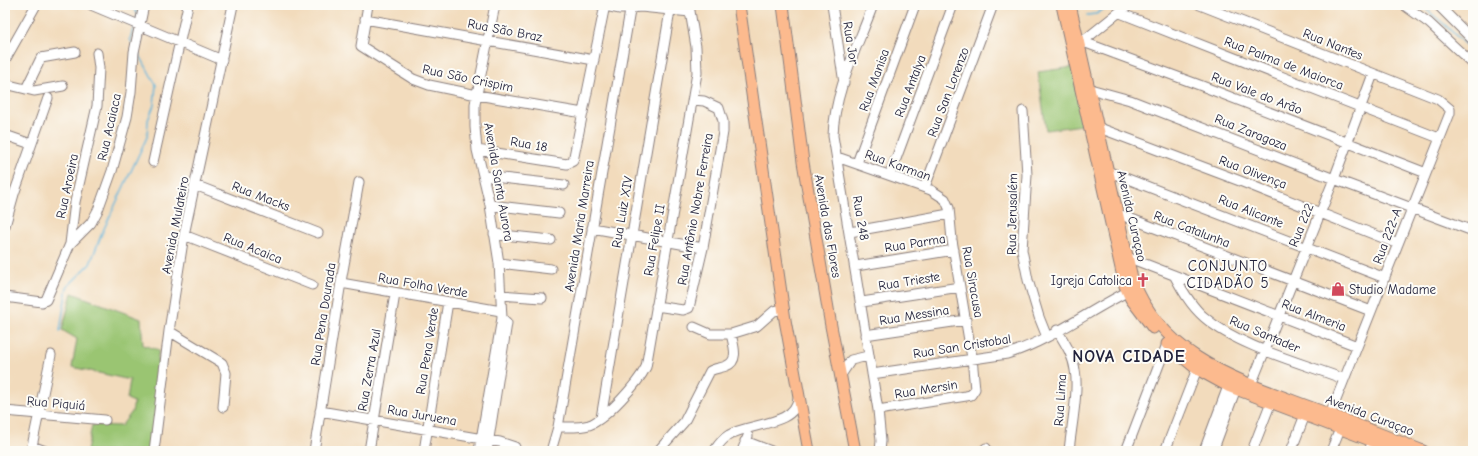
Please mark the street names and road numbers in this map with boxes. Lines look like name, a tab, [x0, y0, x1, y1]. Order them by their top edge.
street label: Rua São Braz	[466, 15, 544, 45]
street label: Rua Jor	[840, 20, 862, 66]
street label: Rua Nantes	[1301, 25, 1365, 63]
street label: Rua Palma de Maiorca	[1222, 33, 1346, 93]
street label: Rua San Lorenzo	[924, 45, 972, 139]
street label: Rua Manisa	[856, 47, 892, 113]
street label: Rua Antalya	[891, 53, 929, 119]
street label: Rua São Crispim	[421, 61, 515, 95]
street label: Rua Vale do Arão	[1209, 69, 1305, 117]
street label: Rua Acaiaca	[94, 92, 124, 162]
street label: Rua Zaragoza	[1213, 111, 1289, 153]
street label: Avenida Santa Aurora	[481, 121, 517, 243]
street label: Rua Antônio Nobre Ferreira	[674, 132, 716, 286]
street label: Rua 18	[509, 133, 549, 155]
street label: Rua Karman	[863, 146, 933, 184]
street label: Rua Aroeira	[53, 152, 81, 220]
street label: Rua Olivença	[1217, 152, 1289, 192]
street label: Avenida Maria Marreira	[561, 159, 597, 293]
street label: Avenida Curaçao	[1114, 169, 1150, 263]
street label: Avenida das Flores	[812, 173, 844, 279]
street label: Rua Jerusalém	[1004, 173, 1020, 255]
street label: Avenida Mulateiro	[158, 175, 192, 275]
street label: Rua Luiz XIV	[608, 175, 636, 249]
street label: Rua Macks	[230, 178, 292, 214]
street label: Rua Alicante	[1216, 191, 1286, 231]
street label: Rua 248	[850, 194, 872, 242]
street label: Rua 222	[1285, 201, 1317, 249]
street label: Rua Felipe II	[640, 203, 668, 277]
street label: Rua 222-A	[1369, 206, 1405, 266]
street label: Rua Catalunha	[1152, 208, 1232, 250]
street label: Rua Acaica	[221, 229, 285, 267]
street label: Rua Parma	[883, 231, 947, 255]
street label: Rua Siracusa	[959, 245, 987, 319]
street label: Rua Pena Dourada	[307, 262, 339, 366]
street label: Rua Trieste	[877, 269, 941, 293]
street label: Rua Folha Verde	[377, 270, 469, 300]
street label: Rua Almeria	[1280, 296, 1348, 334]
street label: Rua Messina	[878, 302, 950, 328]
street label: Rua Pena Verde	[413, 306, 441, 396]
street label: Rua Santader	[1227, 312, 1303, 356]
street label: Rua Zerra Azul	[354, 328, 384, 412]
street label: Rua San Cristobal	[912, 331, 1012, 361]
street label: Rua Lima	[1051, 373, 1069, 427]
street label: Rua Mersin	[893, 377, 959, 401]
street label: Avenida Curaçao	[1324, 391, 1416, 439]
street label: Rua Piquiá	[26, 393, 86, 413]
street label: Rua Juruena	[386, 402, 458, 428]

